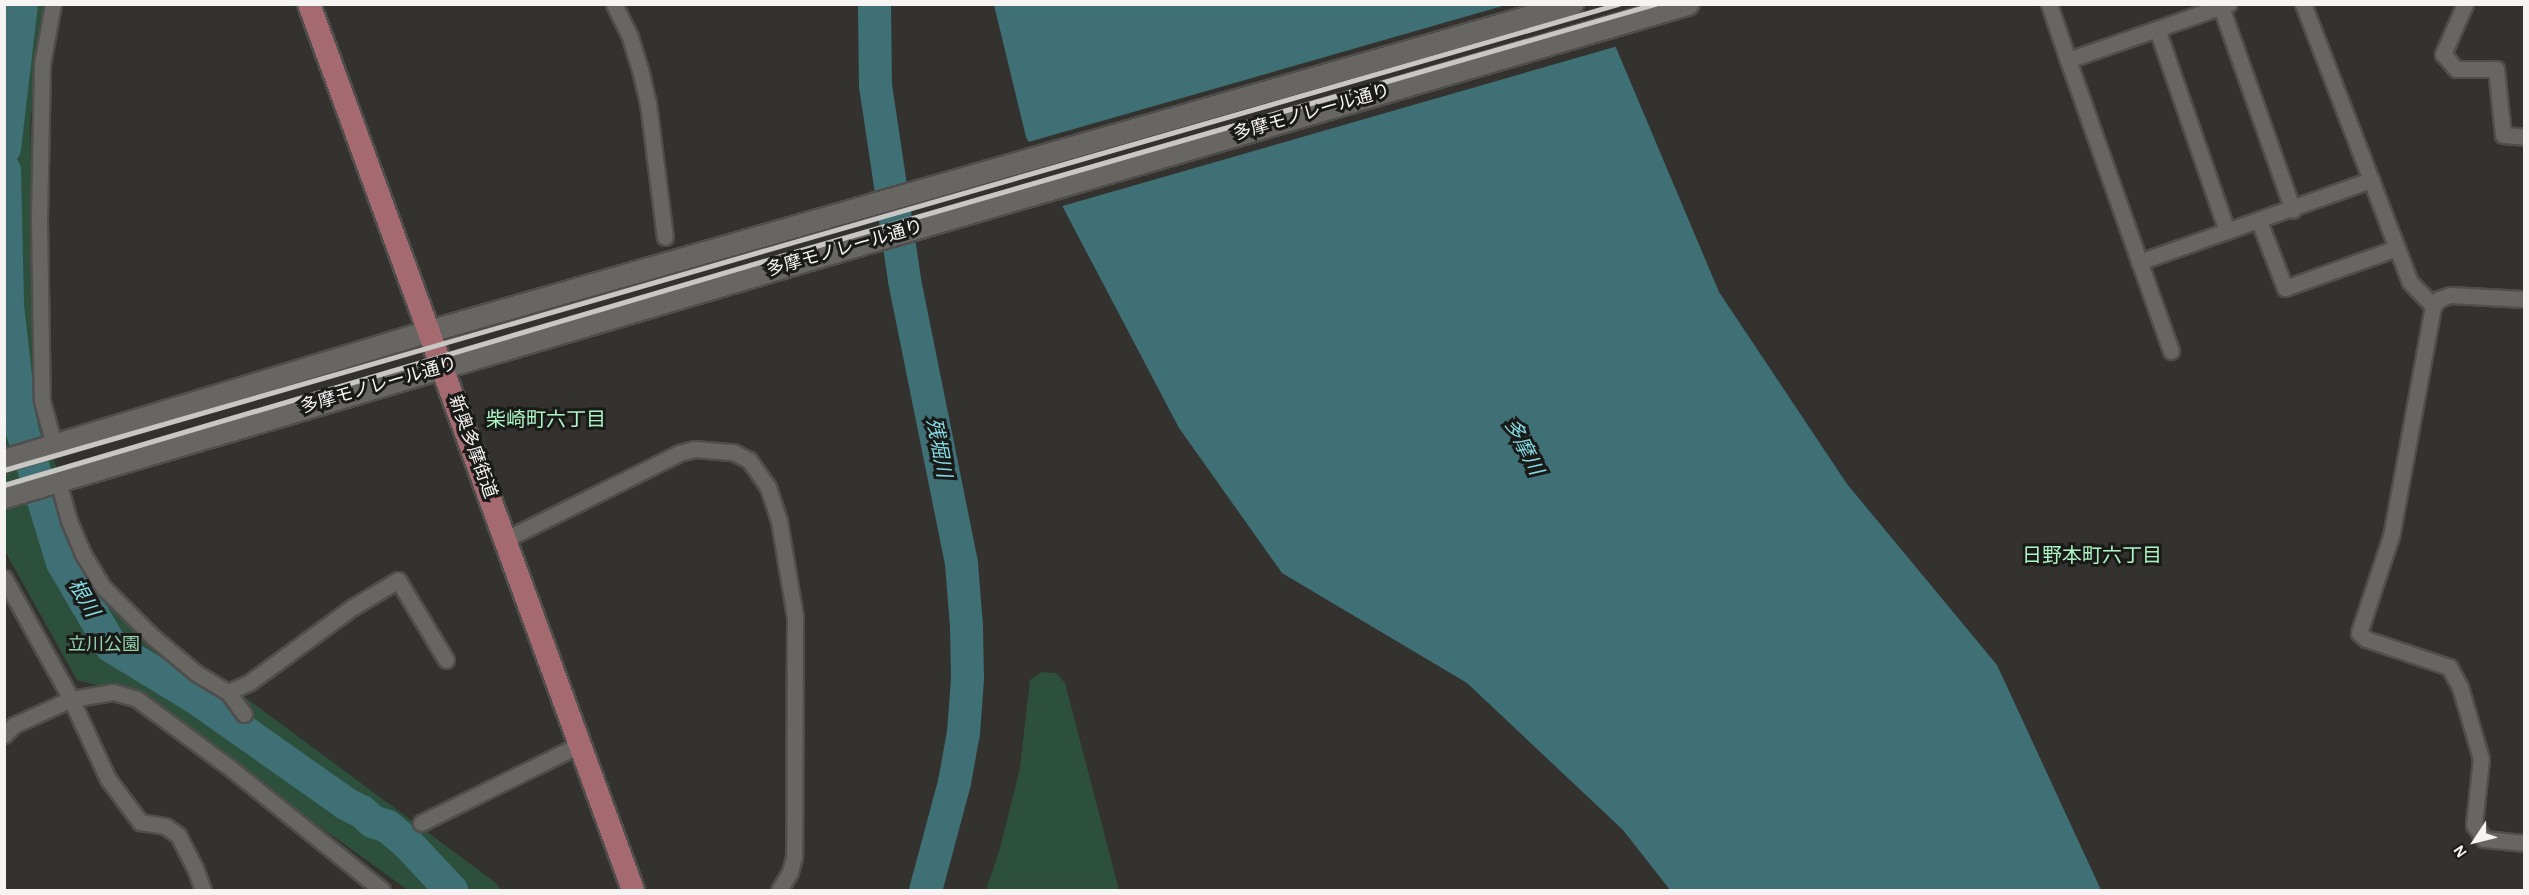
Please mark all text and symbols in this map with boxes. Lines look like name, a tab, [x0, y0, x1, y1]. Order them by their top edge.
street label: 多摩モノレール通り	[1231, 80, 1393, 146]
street label: 多摩モノレール通り	[764, 216, 926, 282]
street label: 多摩モノレール通り	[298, 353, 460, 419]
street label: 新奥多摩街道	[443, 393, 501, 501]
district label: 柴崎町六丁目	[486, 408, 606, 432]
water label: 多摩川	[1499, 415, 1547, 479]
water label: 残堀川	[920, 416, 956, 480]
district label: 日野本町六丁目	[2022, 544, 2162, 568]
water label: 根川	[63, 575, 103, 621]
park label: 立川公園	[68, 634, 140, 656]
north arrow	[2445, 811, 2505, 871]
text: N	[2451, 842, 2470, 860]

